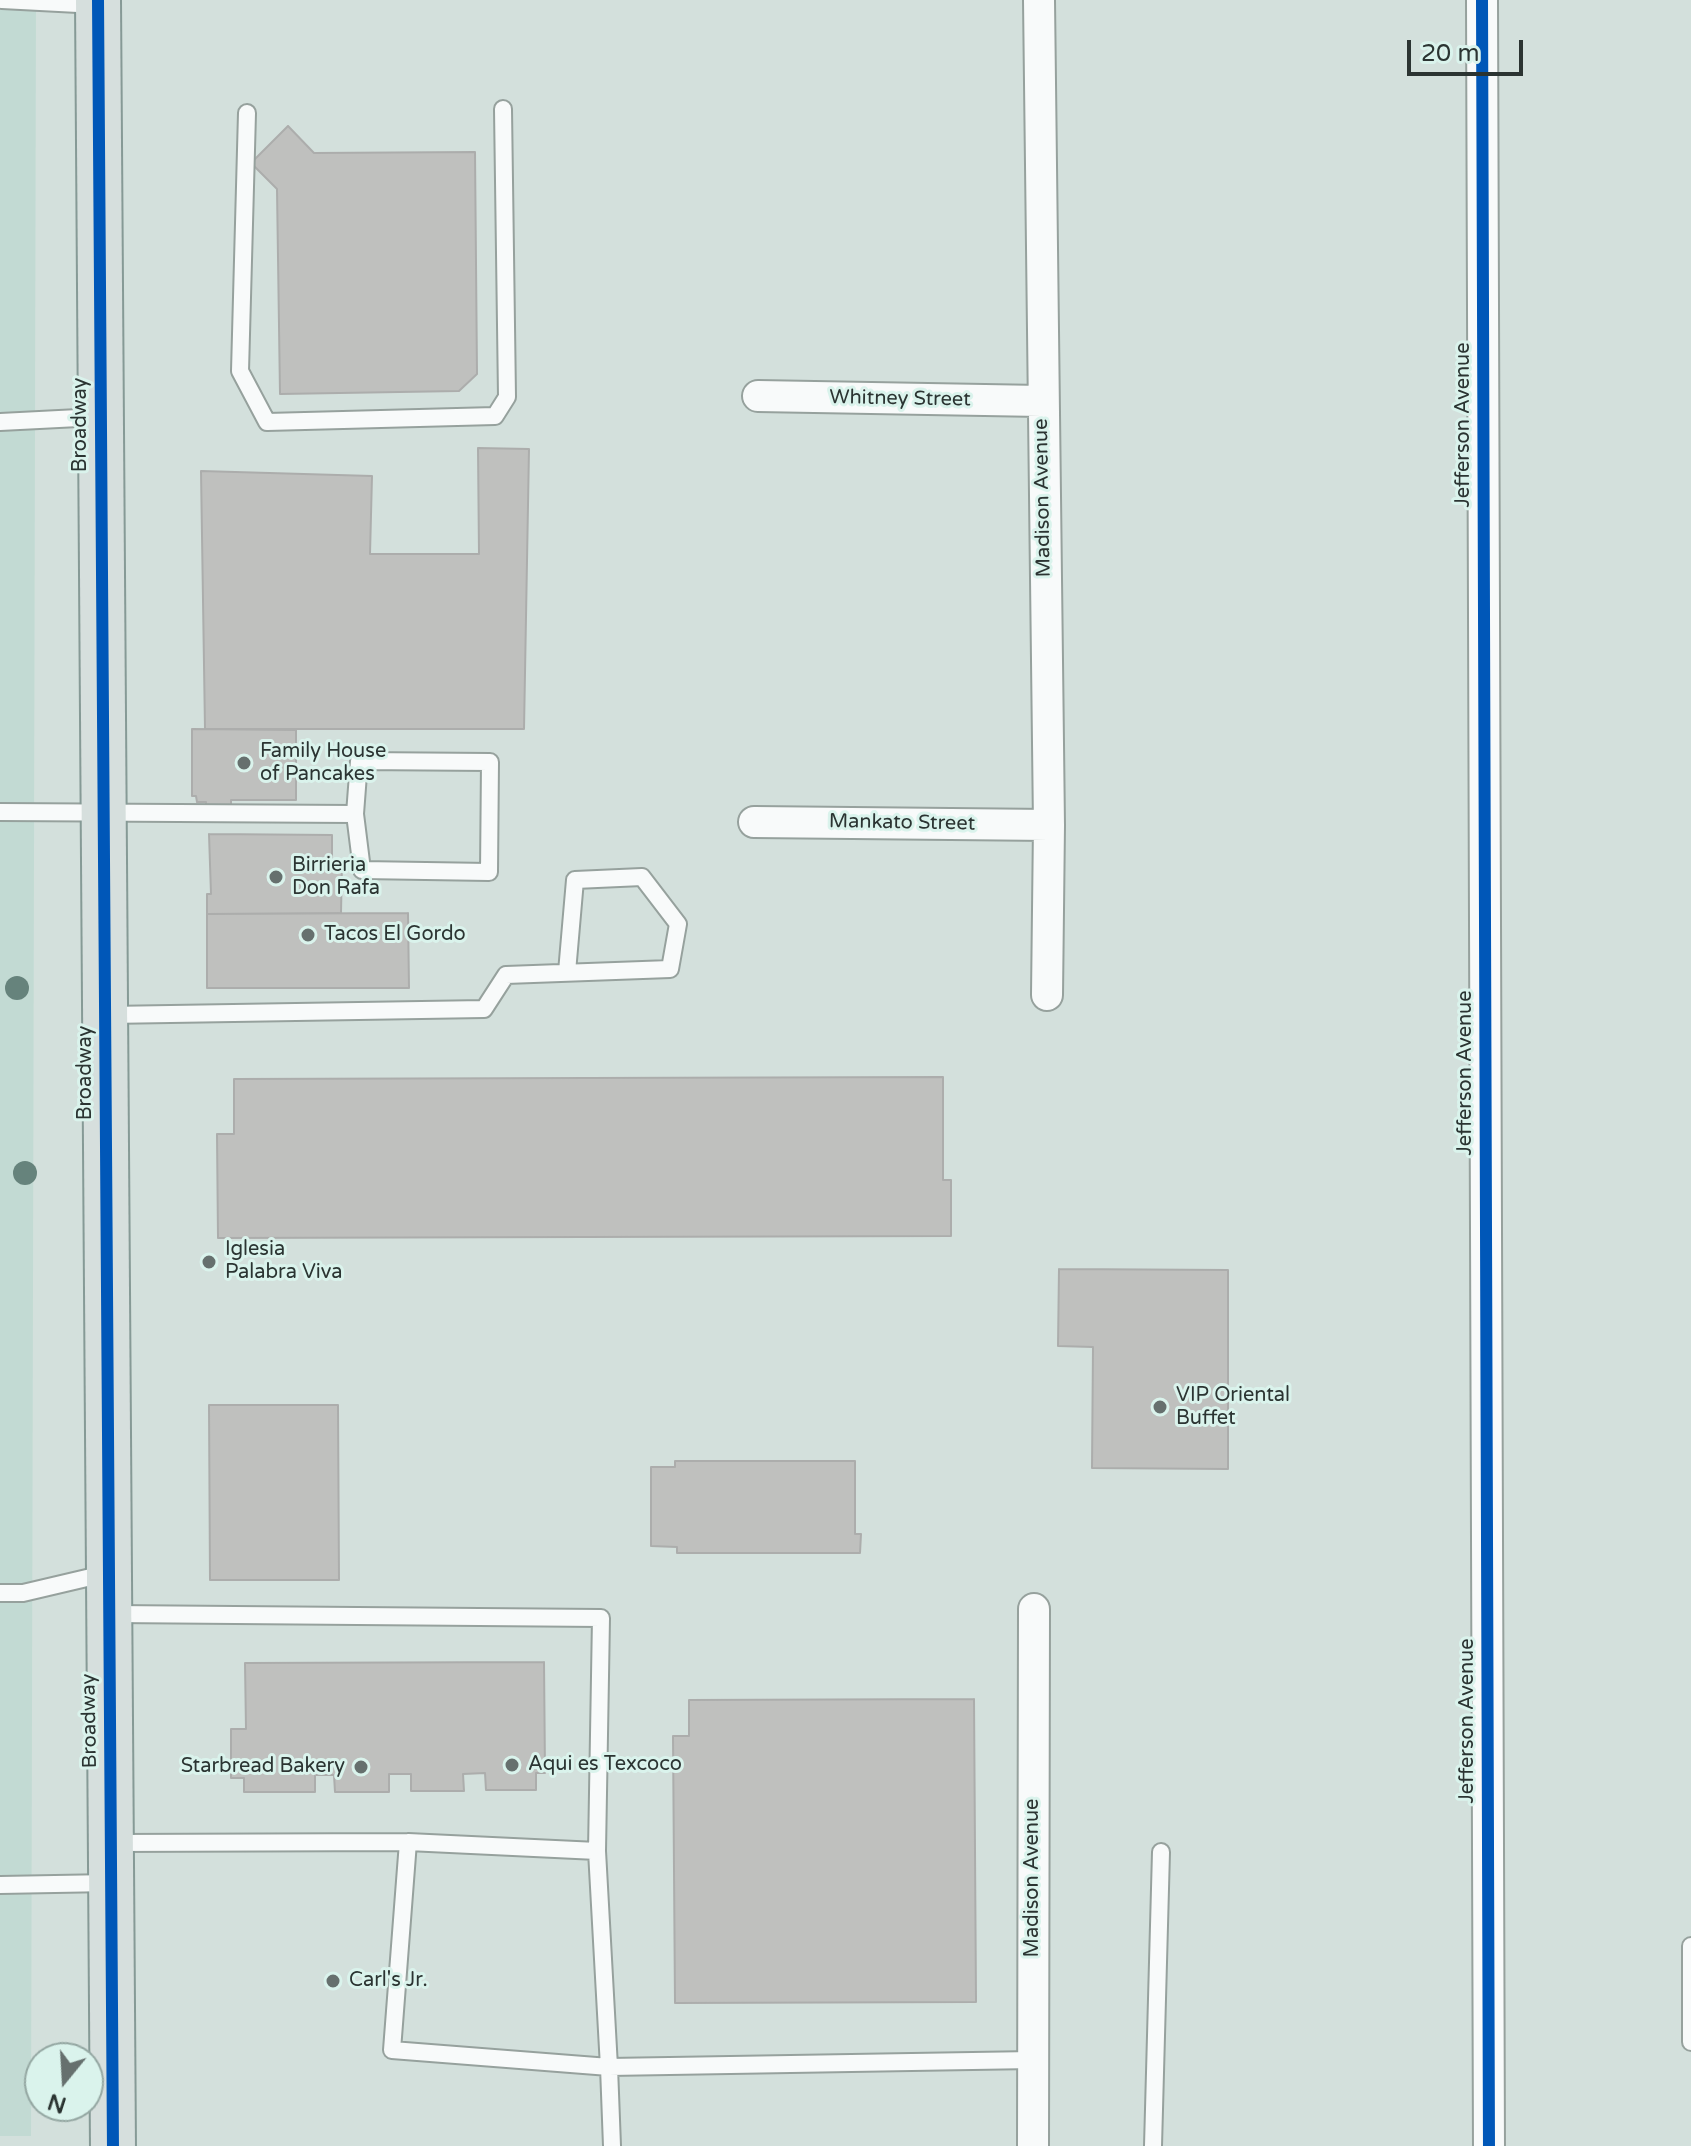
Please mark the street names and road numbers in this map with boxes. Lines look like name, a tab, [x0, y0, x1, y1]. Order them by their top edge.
street label: Jefferson Avenue	[1452, 342, 1476, 508]
street label: Broadway	[69, 378, 93, 472]
street label: Whitney Street	[829, 386, 971, 412]
street label: Madison Avenue	[1030, 418, 1056, 578]
street label: Mankato Street	[829, 810, 975, 836]
street label: Jefferson Avenue	[1454, 990, 1478, 1156]
street label: Broadway	[74, 1026, 98, 1120]
street label: Jefferson Avenue	[1456, 1638, 1480, 1804]
street label: Broadway	[77, 1673, 103, 1769]
street label: Madison Avenue	[1021, 1799, 1045, 1957]

